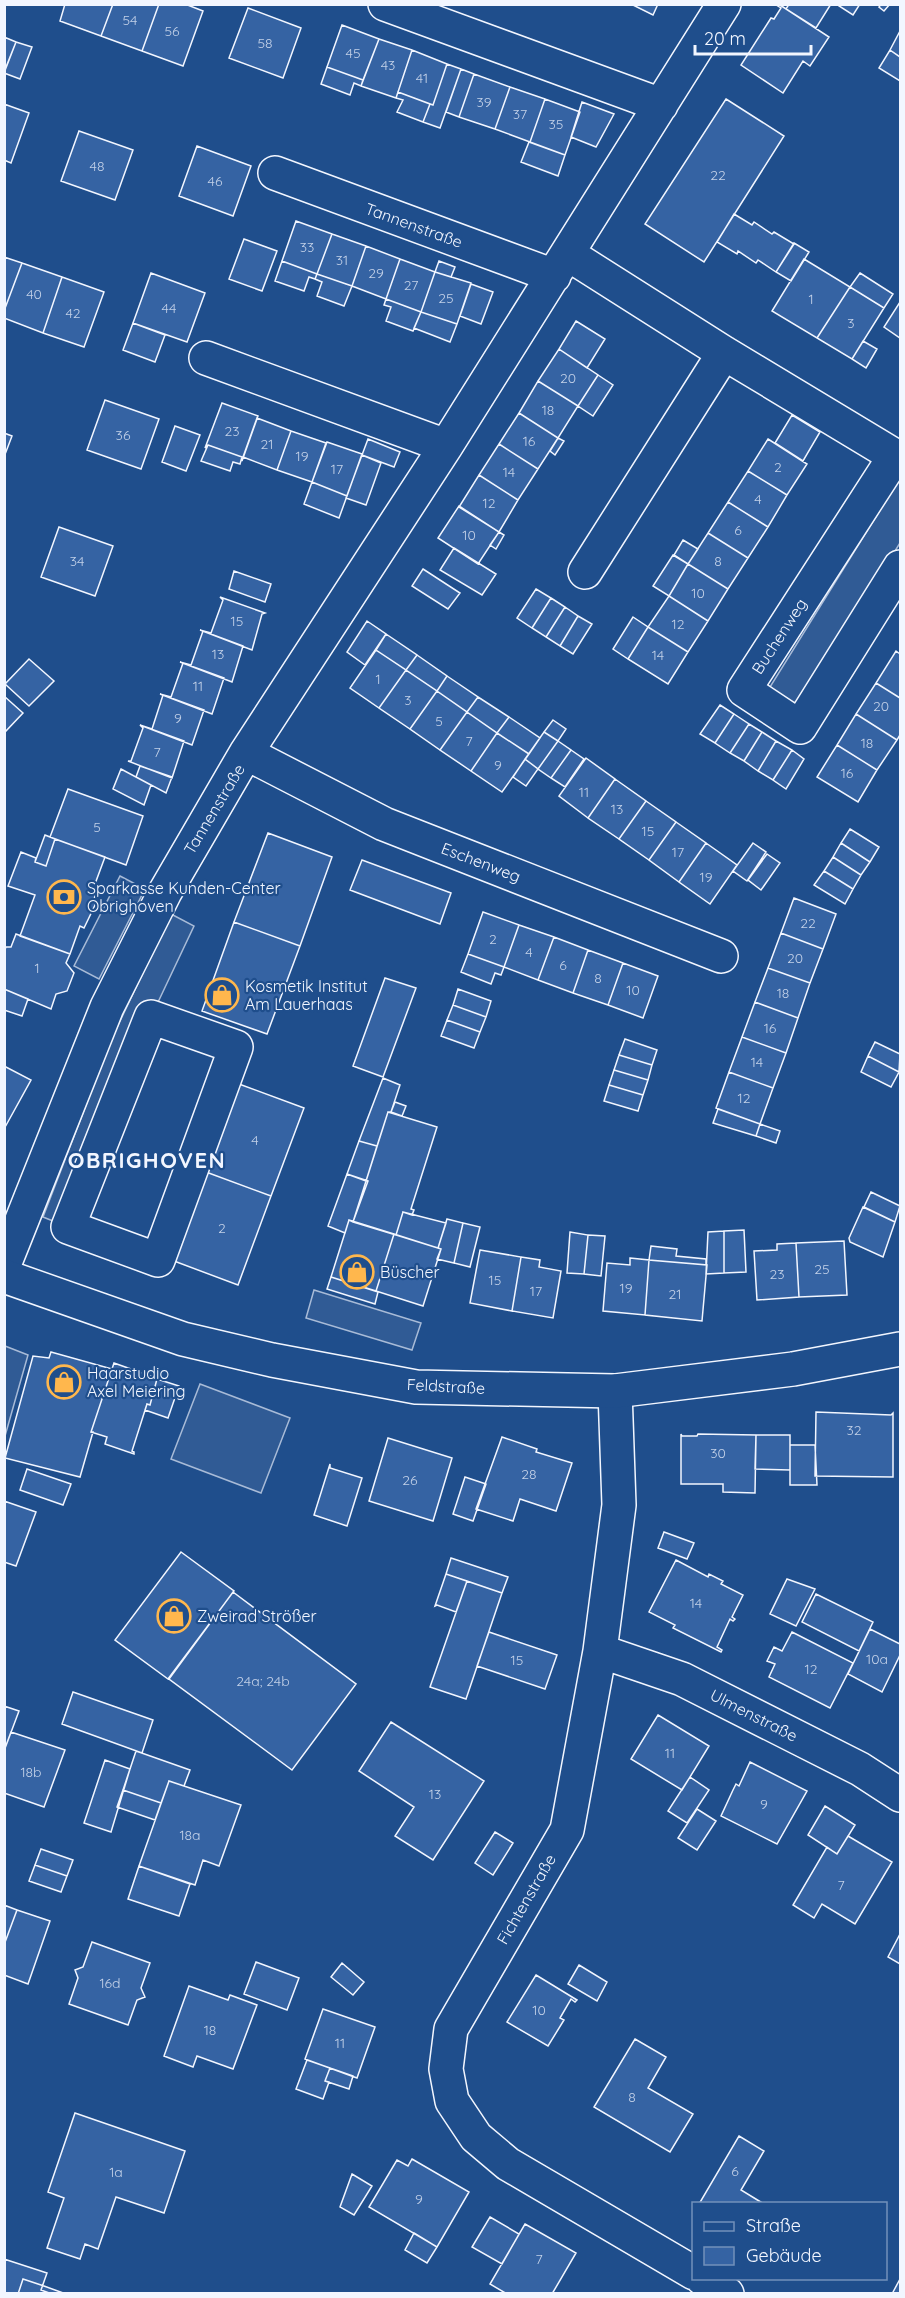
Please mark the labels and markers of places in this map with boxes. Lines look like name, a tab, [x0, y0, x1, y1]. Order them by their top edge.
place label: Sparkasse Kunden-Center Obrighoven	[87, 878, 281, 916]
bank icon: Sparkasse Kunden-Center Obrighoven	[46, 879, 82, 915]
place label: Kosmetik Institut Am Lauerhaas	[245, 976, 368, 1014]
shop icon: Kosmetik Institut Am Lauerhaas	[204, 977, 240, 1013]
shop icon: Büscher	[339, 1254, 375, 1290]
place label: Büscher	[380, 1262, 440, 1282]
place label: Haarstudio Axel Meiering	[87, 1363, 186, 1401]
shop icon: Haarstudio Axel Meiering	[46, 1364, 82, 1400]
shop icon: Zweirad Strößer	[156, 1598, 192, 1634]
place label: Zweirad Strößer	[197, 1606, 317, 1626]

